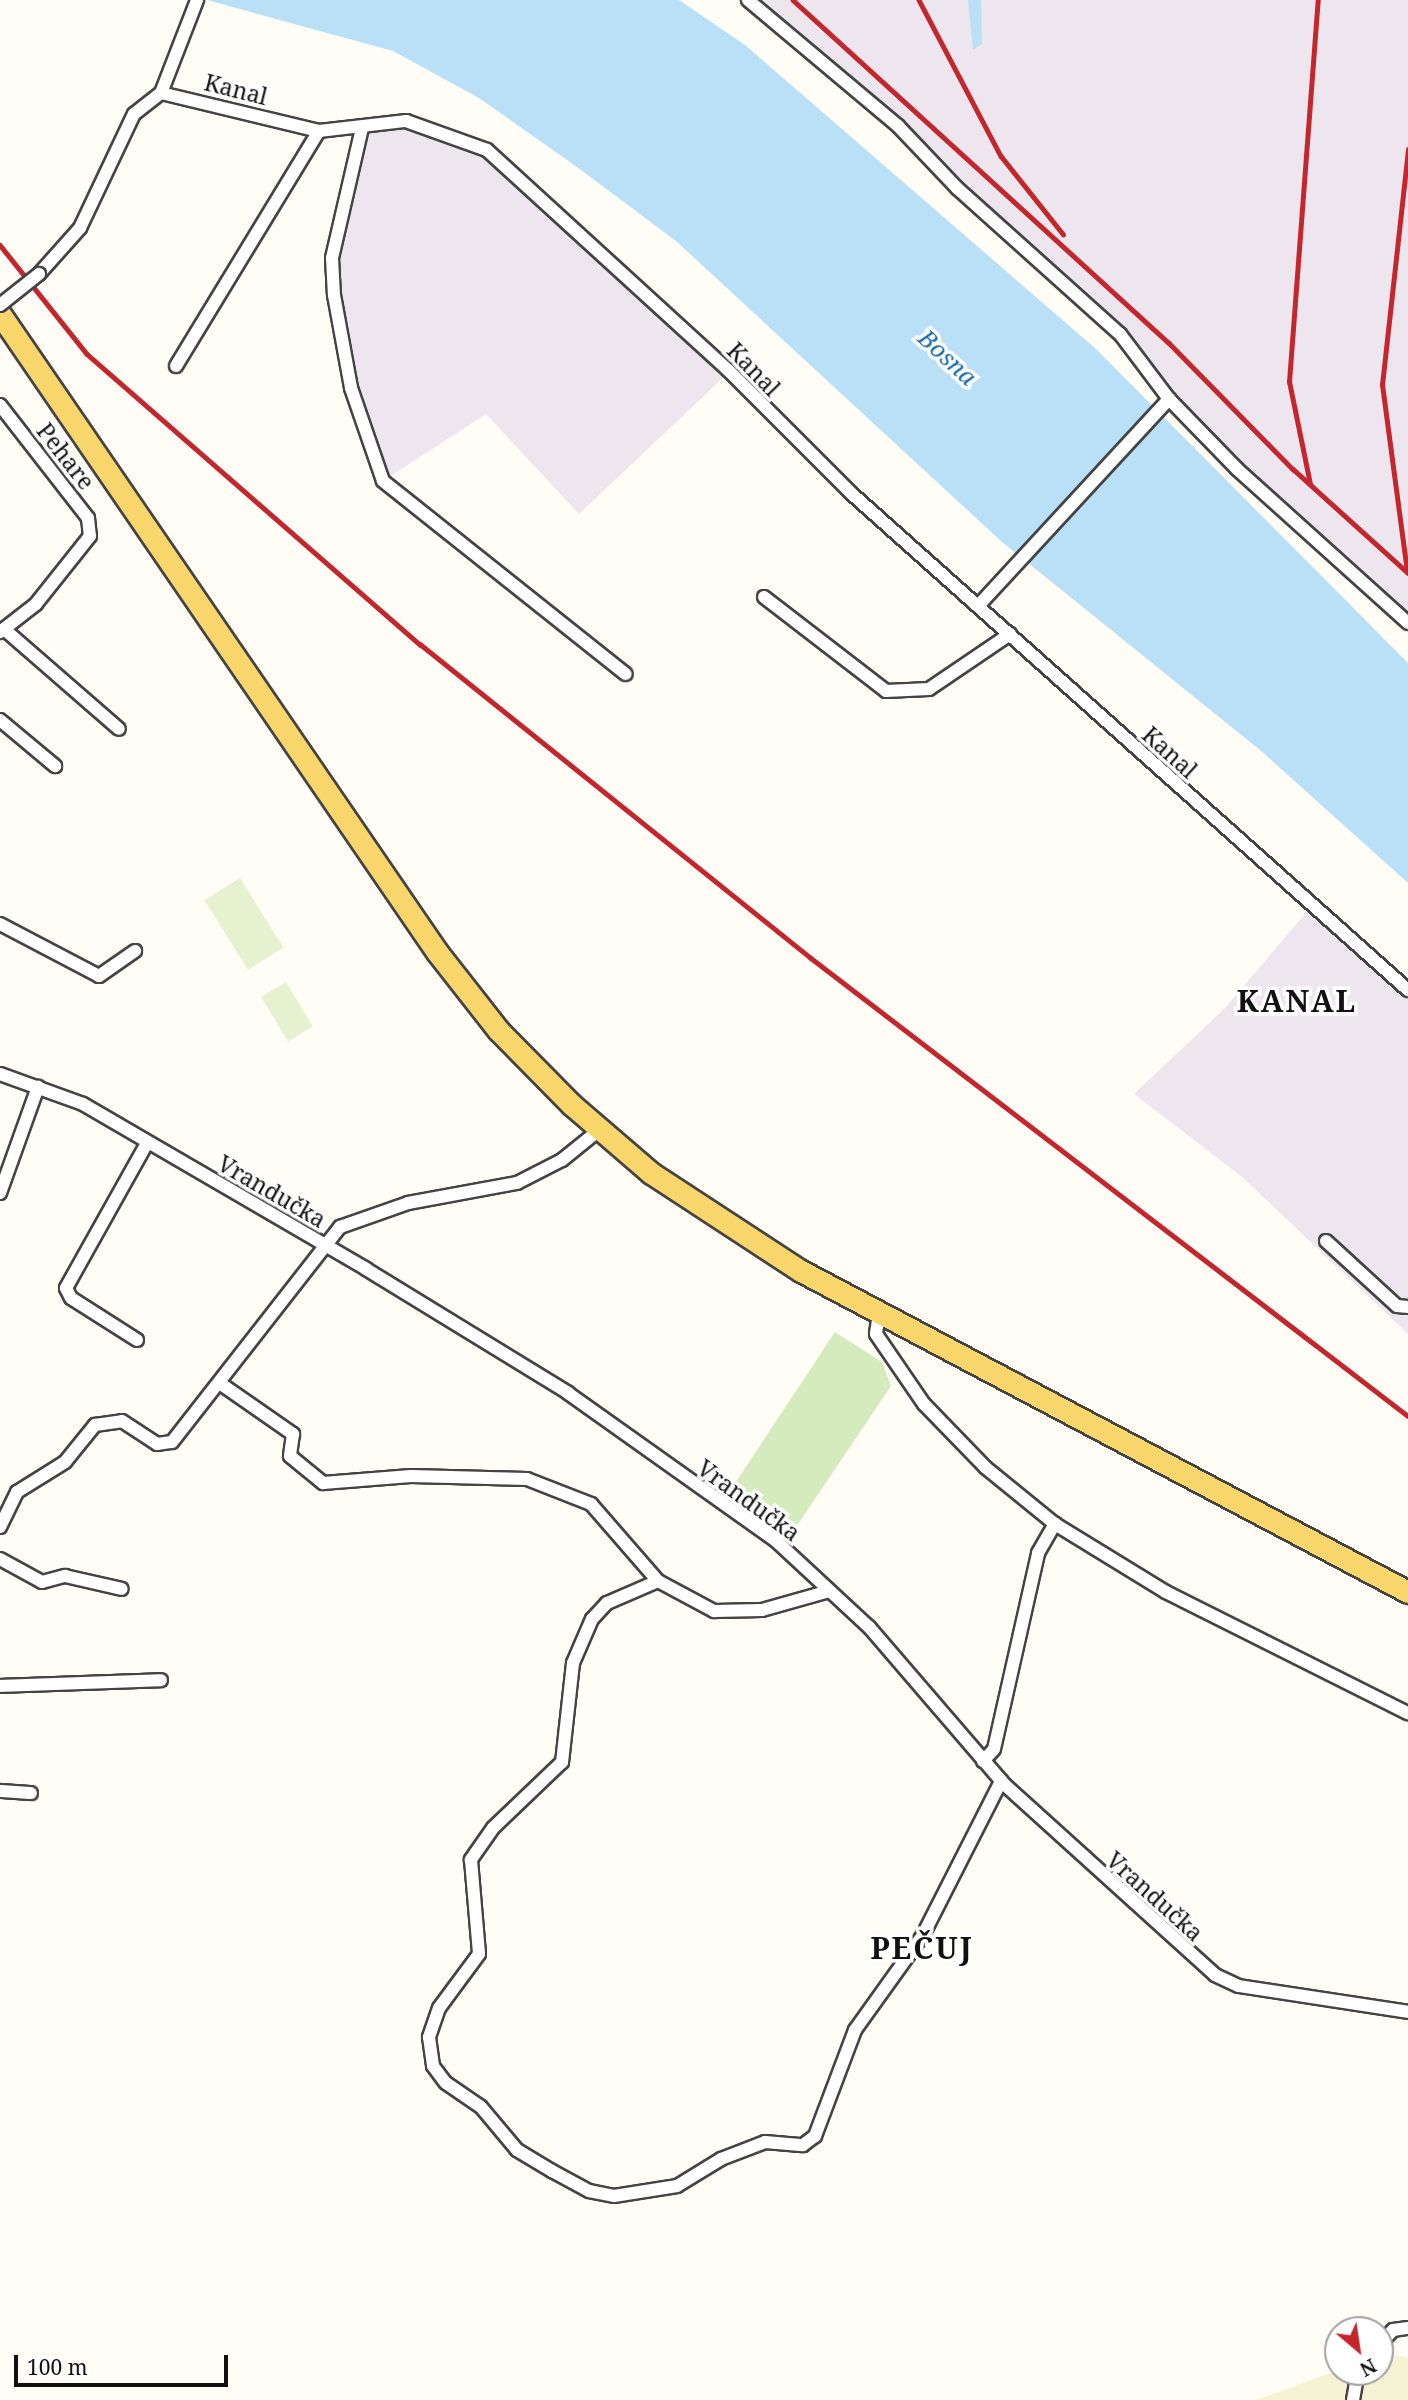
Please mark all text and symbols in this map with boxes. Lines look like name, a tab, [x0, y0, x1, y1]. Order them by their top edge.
street label: Kanal	[202, 68, 270, 110]
water label: Bosna	[913, 323, 983, 391]
street label: Kanal	[722, 336, 786, 402]
street label: Pehare	[31, 417, 101, 495]
street label: Kanal	[1137, 720, 1203, 784]
district label: KANAL	[1237, 983, 1357, 1019]
street label: Vrandučka	[213, 1149, 331, 1233]
street label: Vrandučka	[692, 1454, 806, 1546]
street label: Vrandučka	[1101, 1846, 1209, 1946]
district label: PEČUJ	[871, 1930, 973, 1966]
north arrow	[1324, 2316, 1394, 2386]
scale bar	[18, 2340, 231, 2384]
text: 100 m	[27, 2353, 88, 2381]
text: N	[1355, 2353, 1381, 2383]

